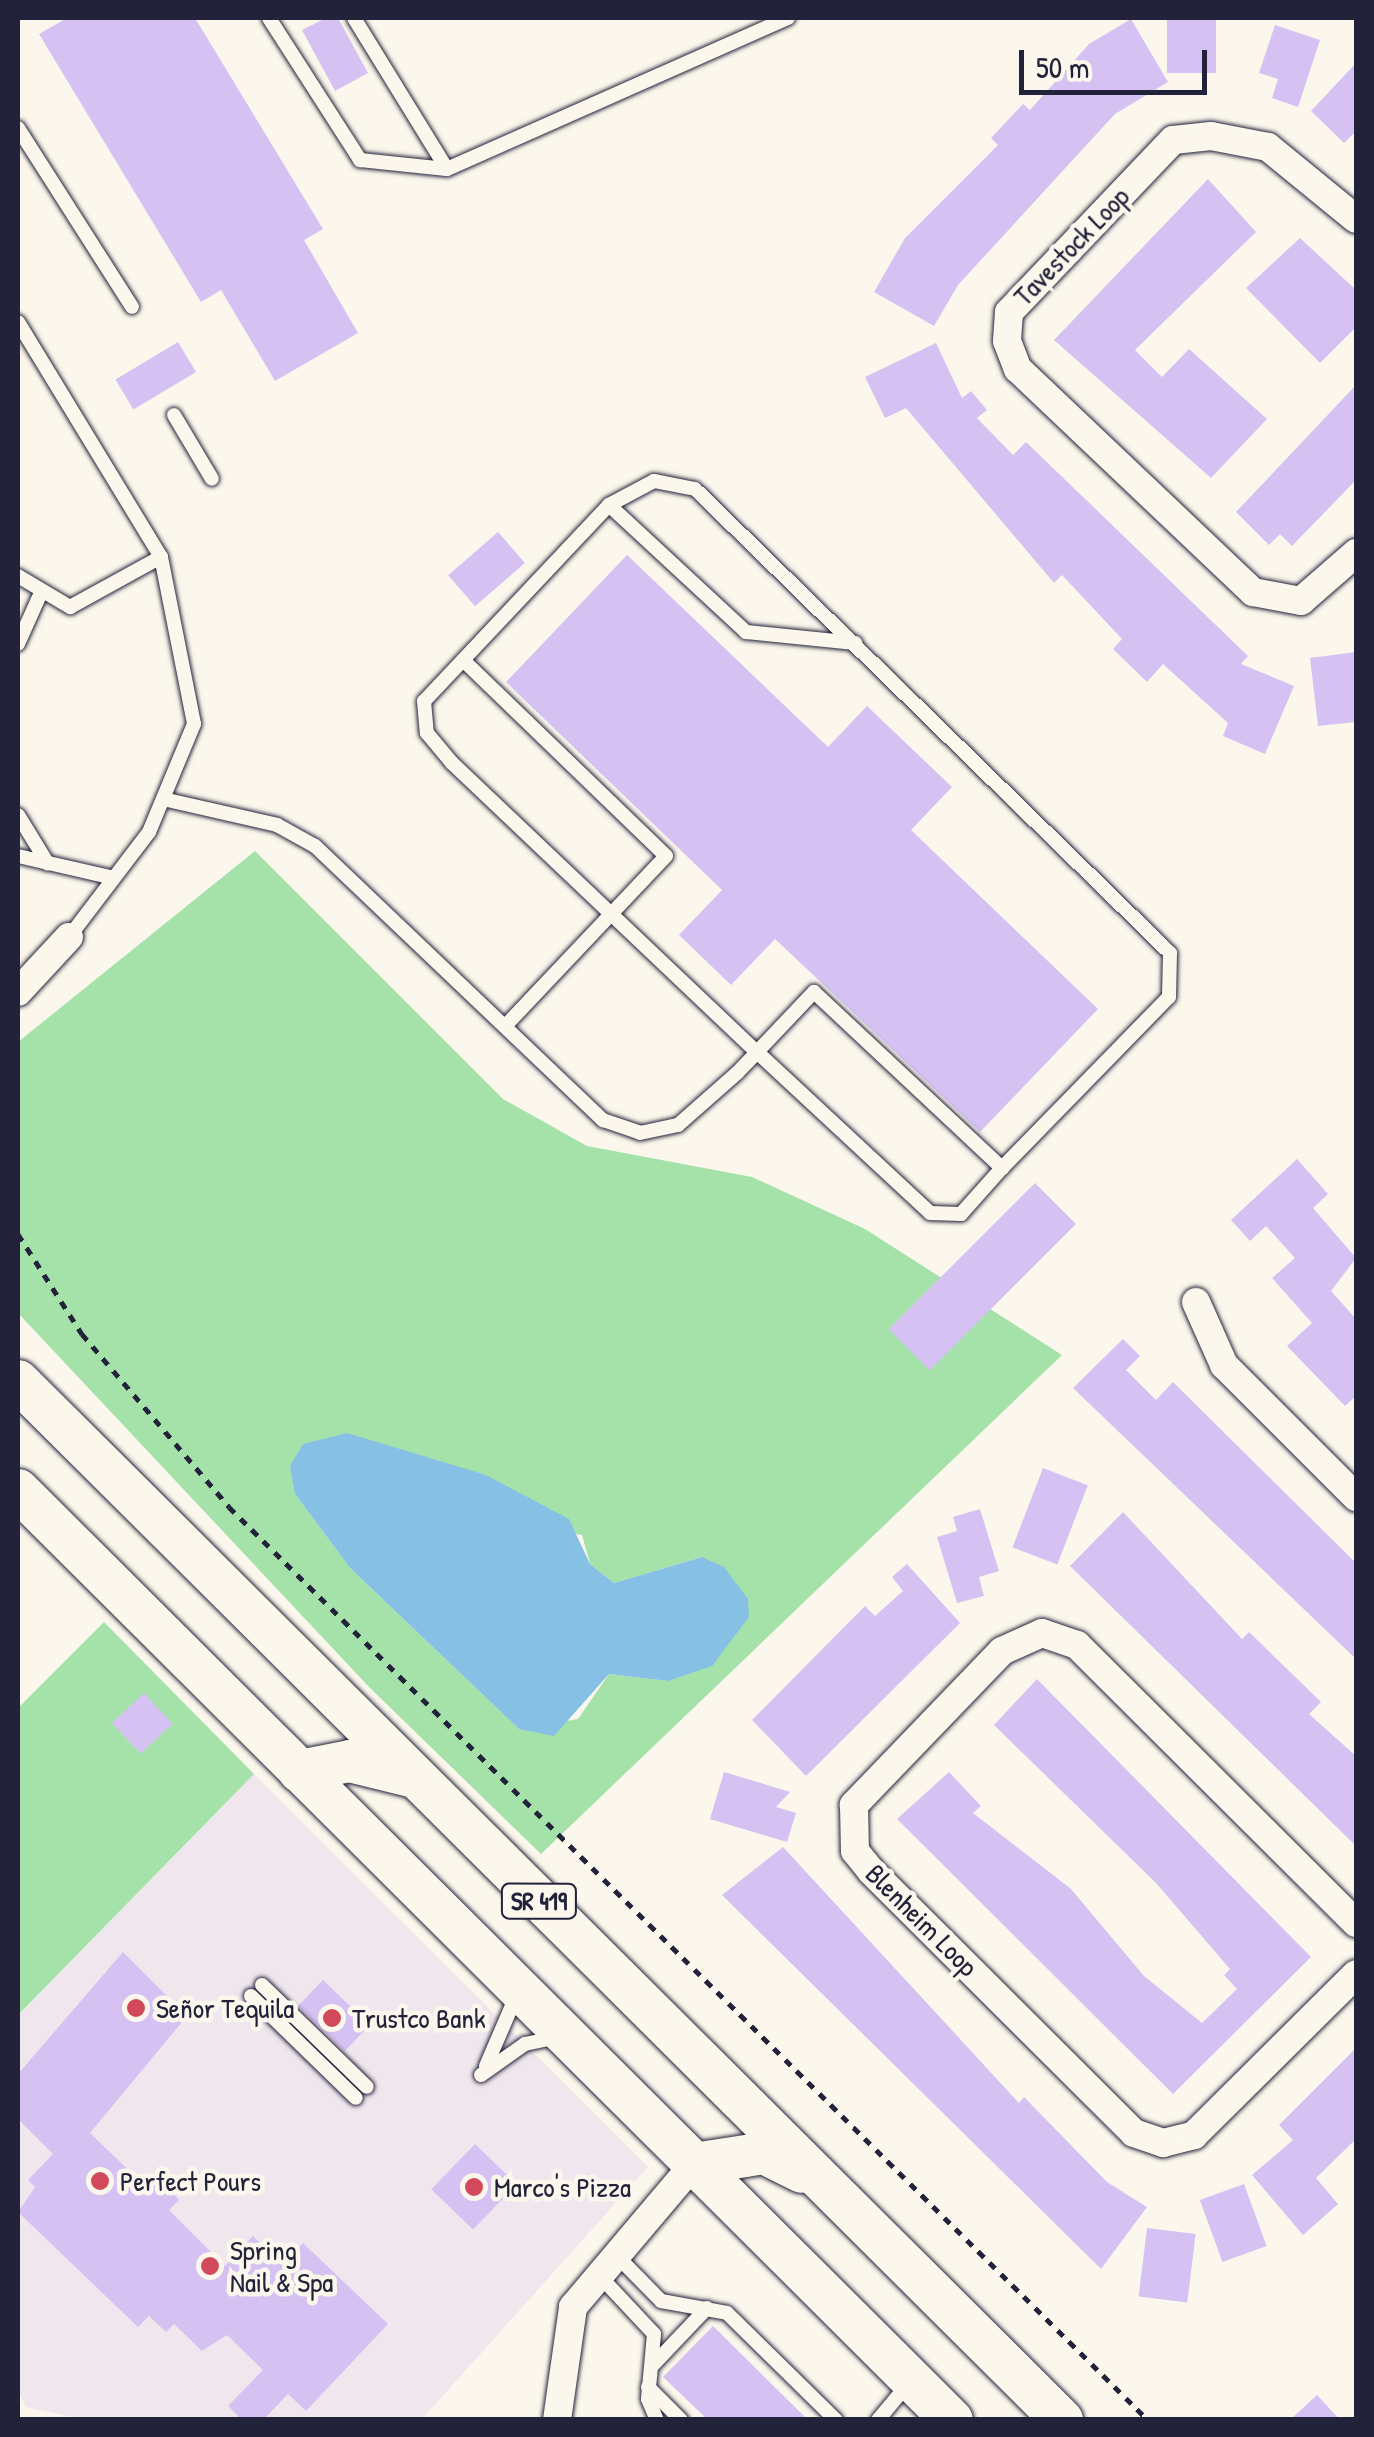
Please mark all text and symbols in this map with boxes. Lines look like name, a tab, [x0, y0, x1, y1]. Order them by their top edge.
scale bar	[1024, 30, 1212, 92]
text: 50 m	[1036, 47, 1089, 87]
street label: Tavestock Loop	[1006, 180, 1136, 312]
street label: Blenheim Loop	[859, 1857, 985, 1983]
road number: SR 419	[499, 1881, 579, 1921]
place label: Señor Tequila	[156, 1991, 294, 2025]
marker: Señor Tequila	[125, 1997, 147, 2019]
place label: Trustco Bank	[352, 2001, 486, 2035]
marker: Trustco Bank	[321, 2007, 343, 2029]
place label: Perfect Pours	[120, 2164, 261, 2198]
marker: Perfect Pours	[89, 2170, 111, 2192]
place label: Marco's Pizza	[494, 2170, 631, 2204]
marker: Marco's Pizza	[463, 2176, 485, 2198]
place label: Spring Nail & Spa	[230, 2233, 333, 2299]
marker: Spring Nail & Spa	[199, 2255, 221, 2277]

